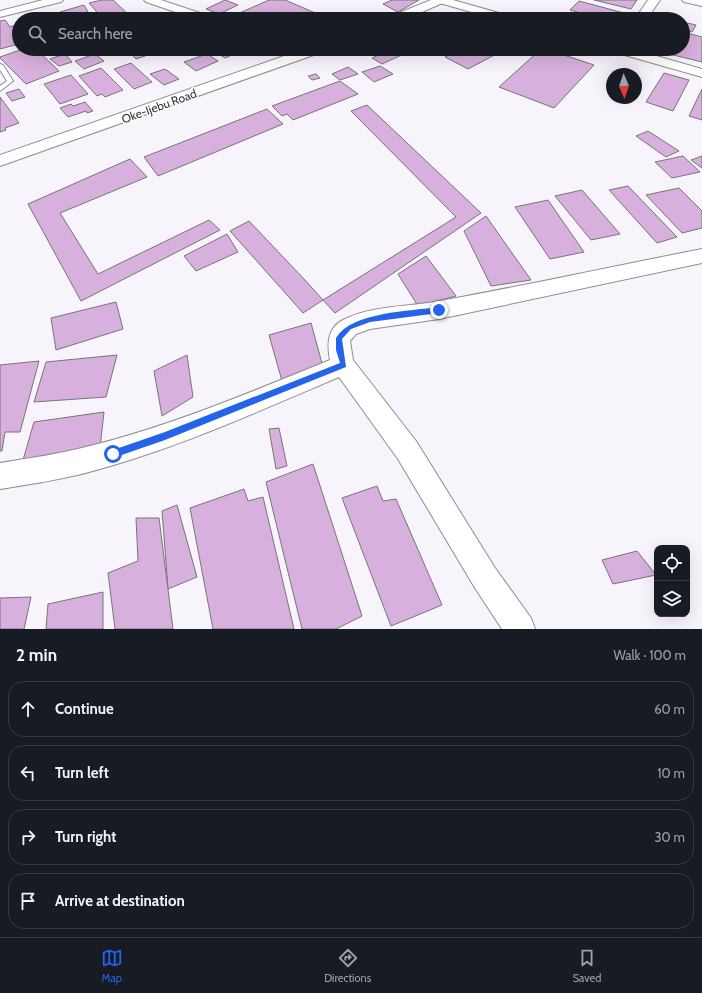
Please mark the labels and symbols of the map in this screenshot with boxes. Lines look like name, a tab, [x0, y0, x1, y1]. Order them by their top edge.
north arrow	[606, 68, 642, 104]
street label: Oke-Ijebu Road	[119, 85, 199, 127]
route end	[430, 301, 448, 319]
route start	[104, 445, 122, 463]

